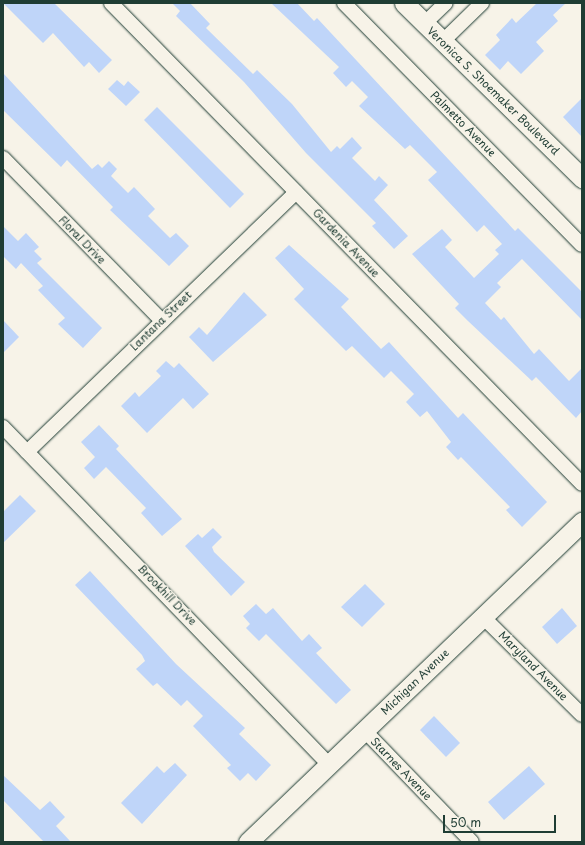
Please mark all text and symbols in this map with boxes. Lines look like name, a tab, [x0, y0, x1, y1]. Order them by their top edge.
street label: Veronica S. Shoemaker Boulevard	[424, 24, 562, 158]
street label: Palmetto Avenue	[428, 89, 498, 159]
street label: Gardenia Avenue	[310, 206, 382, 280]
street label: Floral Drive	[56, 213, 108, 267]
street label: Lantana Street	[128, 288, 194, 354]
street label: Brookhill Drive	[135, 562, 199, 628]
street label: Maryland Avenue	[496, 629, 570, 703]
street label: Michigan Avenue	[378, 646, 452, 718]
street label: Starnes Avenue	[368, 735, 434, 803]
scale bar	[445, 807, 558, 833]
text: 50 m	[450, 813, 481, 831]

